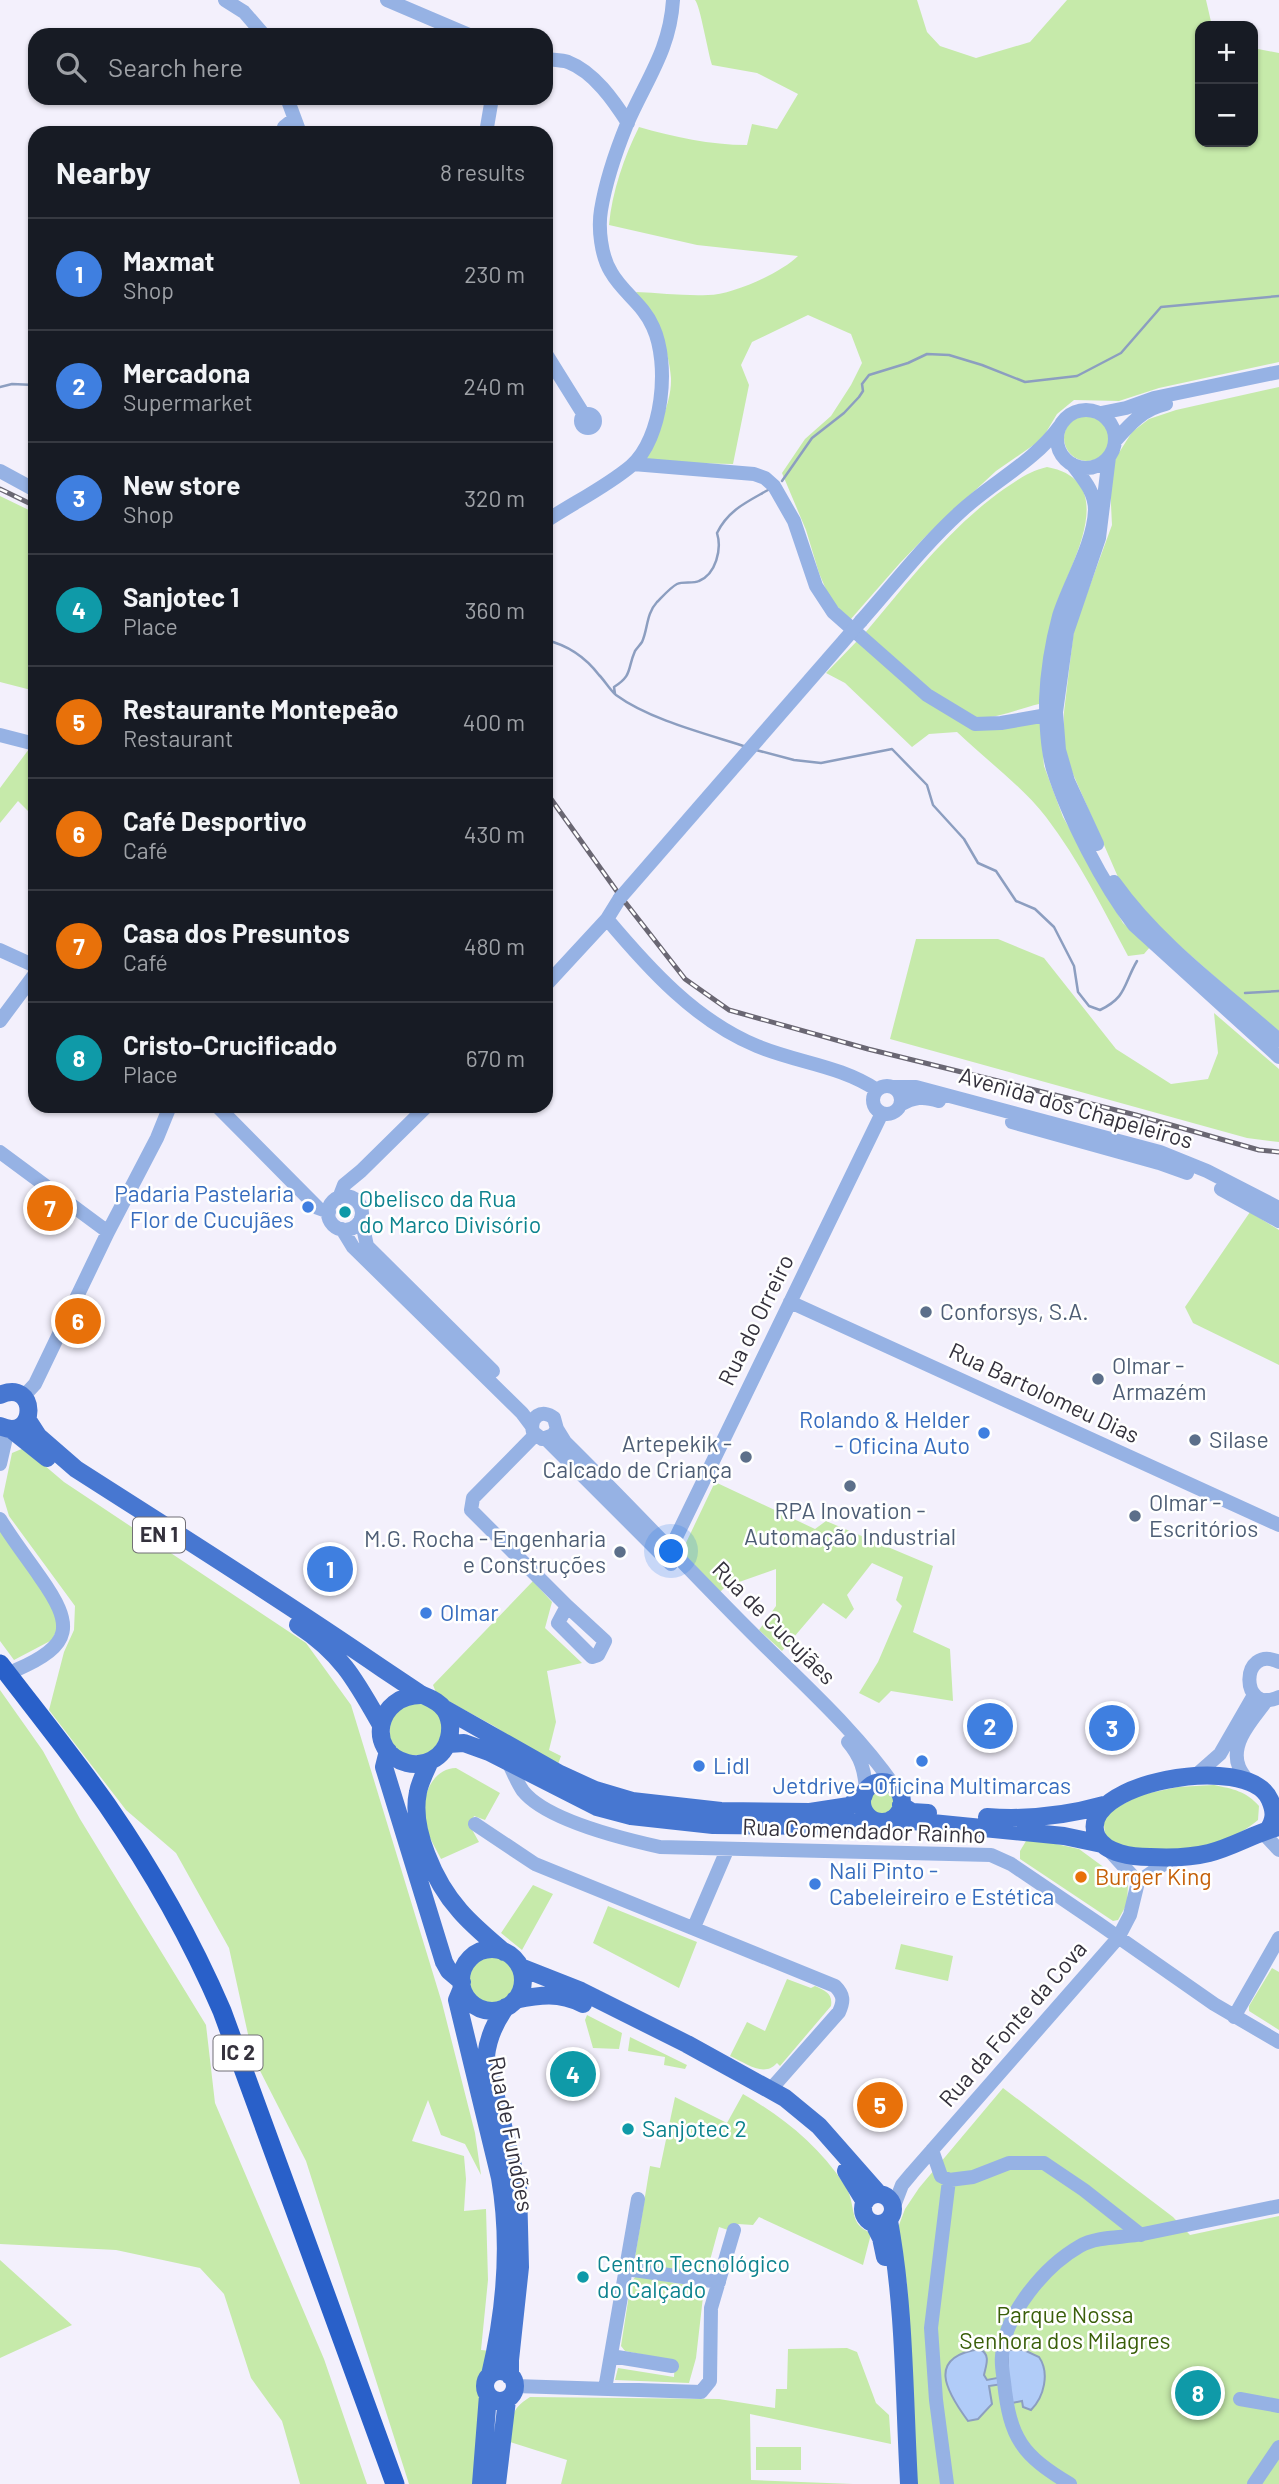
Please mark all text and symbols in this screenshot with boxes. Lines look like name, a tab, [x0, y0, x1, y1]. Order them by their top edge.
map controls	[1195, 21, 1258, 147]
button: +	[1195, 21, 1258, 84]
search box	[28, 28, 553, 105]
icon: search	[52, 48, 90, 86]
text: Search here	[108, 51, 243, 82]
button: −	[1195, 84, 1258, 147]
text: Nearby	[56, 154, 151, 190]
text: 8 results	[440, 158, 525, 186]
text: Maxmat	[123, 245, 214, 276]
text: 1	[75, 260, 83, 288]
text: 230 m	[464, 260, 525, 288]
text: Shop	[123, 276, 174, 304]
text: Mercadona	[123, 357, 250, 388]
text: 2	[73, 372, 85, 400]
text: 240 m	[463, 372, 525, 400]
text: Supermarket	[123, 388, 253, 416]
text: New store	[123, 469, 240, 500]
text: 3	[73, 484, 85, 512]
text: 320 m	[464, 484, 525, 512]
text: Shop	[123, 500, 174, 528]
text: Sanjotec 1	[123, 581, 239, 612]
text: 4	[72, 596, 86, 624]
text: 360 m	[465, 596, 525, 624]
text: Place	[123, 612, 178, 640]
text: Restaurante Montepeão	[123, 693, 399, 724]
text: 5	[73, 708, 85, 736]
text: 400 m	[463, 708, 525, 736]
text: Restaurant	[123, 724, 233, 752]
text: Café Desportivo	[123, 805, 307, 836]
text: 6	[73, 820, 85, 848]
text: 430 m	[464, 820, 525, 848]
text: Café	[123, 836, 168, 864]
text: Casa dos Presuntos	[123, 917, 350, 948]
text: 7	[73, 932, 85, 960]
text: 480 m	[464, 932, 525, 960]
text: Café	[123, 948, 168, 976]
text: Cristo-Crucificado	[123, 1029, 337, 1060]
text: 8	[73, 1044, 85, 1072]
text: 670 m	[466, 1044, 525, 1072]
text: Place	[123, 1060, 178, 1088]
street label: Avenida dos Chapeleiros	[956, 1060, 1197, 1154]
place label: Padaria Pastelaria Flor de Cucujães	[114, 1179, 294, 1233]
pin: 7	[27, 1182, 73, 1234]
place label: Obelisco da Rua do Marco Divisório	[359, 1184, 541, 1238]
marker: Padaria Pastelaria Flor de Cucujães	[300, 1199, 316, 1215]
marker: Obelisco da Rua do Marco Divisório	[337, 1204, 353, 1220]
street label: Rua do Orreiro	[711, 1249, 799, 1390]
pin: 6	[55, 1295, 101, 1347]
place label: Conforsys, S.A.	[940, 1297, 1089, 1325]
marker: Conforsys, S.A.	[918, 1304, 934, 1320]
street label: Rua Bartolomeu Dias	[945, 1336, 1144, 1448]
place label: Olmar - Armazém	[1112, 1351, 1207, 1405]
marker: Olmar - Armazém	[1090, 1371, 1106, 1387]
place label: Rolando & Helder - Oficina Auto	[799, 1405, 971, 1459]
marker: Rolando & Helder - Oficina Auto	[976, 1425, 992, 1441]
place label: Silase	[1209, 1425, 1269, 1453]
place label: Artepekik - Calcado de Criança	[542, 1429, 732, 1483]
marker: Silase	[1187, 1432, 1203, 1448]
marker: Artepekik - Calcado de Criança	[738, 1449, 754, 1465]
marker: RPA Inovation - Automação Industrial	[842, 1478, 858, 1494]
place label: Olmar - Escritórios	[1149, 1488, 1258, 1542]
place label: RPA Inovation - Automação Industrial	[744, 1496, 956, 1550]
marker: Olmar - Escritórios	[1127, 1508, 1143, 1524]
road number: EN 1	[133, 1518, 185, 1552]
place label: M.G. Rocha - Engenharia e Construções	[364, 1524, 606, 1578]
your location	[654, 1534, 688, 1568]
pin: 1	[307, 1543, 353, 1595]
marker: M.G. Rocha - Engenharia e Construções	[612, 1544, 628, 1560]
street label: Rua de Cucujães	[707, 1555, 842, 1690]
place label: Olmar	[440, 1598, 499, 1626]
marker: Olmar	[418, 1605, 434, 1621]
pin: 2	[967, 1700, 1013, 1752]
pin: 3	[1089, 1702, 1135, 1754]
place label: Lidl	[713, 1751, 750, 1779]
marker: Jetdrive - Oficina Multimarcas	[914, 1753, 930, 1769]
marker: Lidl	[691, 1758, 707, 1774]
place label: Jetdrive - Oficina Multimarcas	[773, 1771, 1071, 1799]
street label: Rua Comendador Rainho	[742, 1812, 986, 1848]
place label: Nali Pinto - Cabeleireiro e Estética	[829, 1856, 1054, 1910]
place label: Burger King	[1095, 1862, 1212, 1890]
marker: Burger King	[1073, 1869, 1089, 1885]
marker: Nali Pinto - Cabeleireiro e Estética	[807, 1876, 823, 1892]
street label: Rua da Fonte da Cova	[932, 1935, 1092, 2112]
road number: IC 2	[214, 2036, 262, 2070]
pin: 4	[550, 2048, 596, 2100]
street label: Rua de Fundões	[483, 2054, 541, 2214]
pin: 5	[857, 2079, 903, 2131]
place label: Sanjotec 2	[642, 2114, 747, 2142]
marker: Sanjotec 2	[620, 2121, 636, 2137]
place label: Centro Tecnológico do Calçado	[597, 2249, 790, 2303]
marker: Centro Tecnológico do Calçado	[575, 2269, 591, 2285]
park label: Parque Nossa Senhora dos Milagres	[959, 2300, 1171, 2354]
pin: 8	[1175, 2367, 1221, 2419]

